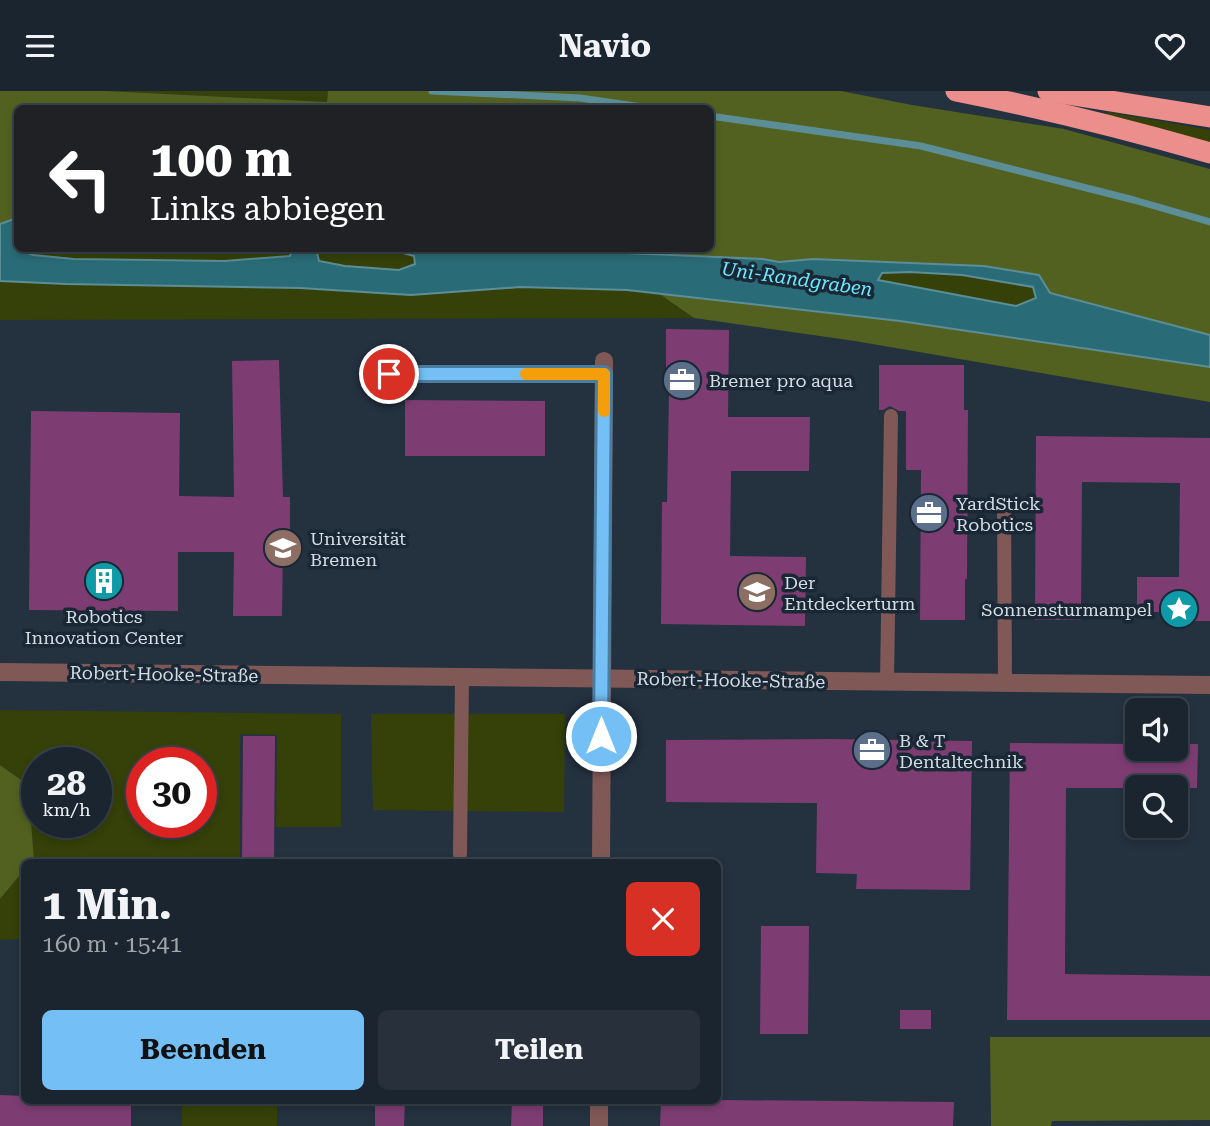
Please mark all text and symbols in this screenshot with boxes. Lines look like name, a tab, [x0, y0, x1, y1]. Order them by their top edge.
icon: menu	[21, 27, 59, 65]
text: Navio	[559, 27, 651, 65]
icon: heart	[1151, 27, 1189, 65]
text: 100 m	[150, 131, 292, 188]
icon: left	[35, 133, 126, 224]
text: Links abbiegen	[150, 190, 385, 228]
water label: Uni-Randgraben	[720, 257, 874, 301]
pin	[359, 344, 419, 404]
icon: arrive	[370, 355, 408, 393]
office icon: Bremer pro aqua	[661, 359, 703, 401]
place label: Bremer pro aqua	[709, 370, 853, 391]
office icon: YardStick Robotics	[908, 492, 950, 534]
place label: YardStick Robotics	[956, 493, 1041, 535]
school or university icon: Universität Bremen	[262, 527, 304, 569]
place label: Universität Bremen	[310, 528, 406, 570]
building icon: Robotics Innovation Center	[83, 560, 125, 602]
school or university icon: Der Entdeckerturm	[736, 571, 778, 613]
place label: Der Entdeckerturm	[784, 572, 915, 614]
place icon: Sonnensturmampel	[1158, 588, 1200, 630]
place label: Sonnensturmampel	[981, 599, 1152, 620]
place label: Robotics Innovation Center	[25, 606, 183, 648]
street label: Robert-Hooke-Straße	[70, 662, 259, 686]
street label: Robert-Hooke-Straße	[637, 668, 826, 692]
map controls	[1125, 698, 1188, 838]
button: sound	[1125, 698, 1188, 761]
position arrow	[564, 699, 638, 773]
office icon: B & T Dentaltechnik	[851, 729, 893, 771]
place label: B & T Dentaltechnik	[899, 730, 1023, 772]
speed limit sign: 30	[126, 747, 217, 838]
text: 28	[47, 763, 86, 804]
button: search	[1125, 775, 1188, 838]
text: km/h	[42, 799, 91, 820]
text: 1 Min.	[42, 880, 172, 929]
button: close	[626, 882, 700, 956]
text: 160 m · 15:41	[42, 931, 182, 958]
button: Beenden	[42, 1010, 364, 1090]
button: Teilen	[378, 1010, 700, 1090]

